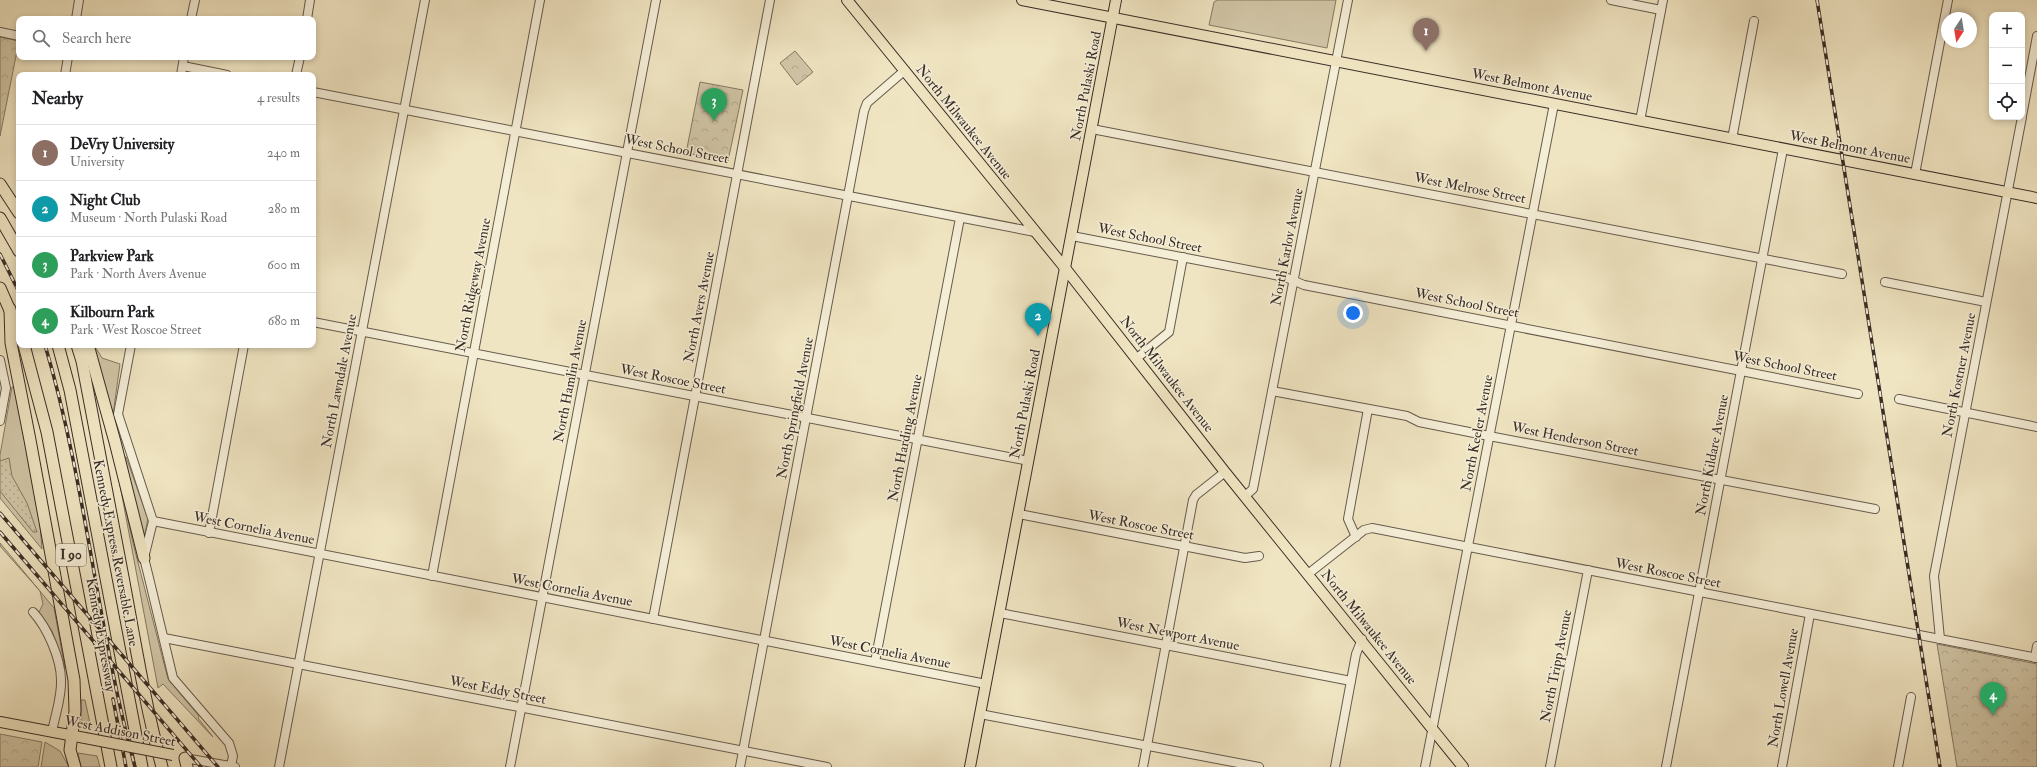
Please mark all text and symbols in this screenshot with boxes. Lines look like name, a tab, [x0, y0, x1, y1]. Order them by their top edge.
north arrow	[1941, 12, 1977, 48]
map controls	[1989, 12, 2025, 120]
button: +	[1989, 12, 2025, 48]
search box	[16, 16, 316, 60]
pin: 1	[1413, 18, 1439, 51]
icon: search	[30, 27, 52, 49]
text: Search here	[62, 29, 131, 48]
street label: North Pulaski Road	[1067, 30, 1105, 142]
button: −	[1989, 48, 2025, 84]
street label: North Milwaukee Avenue	[912, 61, 1016, 183]
street label: West Belmont Avenue	[1469, 65, 1594, 105]
button: locate	[1989, 84, 2025, 120]
text: Nearby	[32, 88, 83, 109]
pin: 3	[701, 88, 727, 121]
text: 4 results	[257, 90, 300, 106]
street label: West Belmont Avenue	[1787, 127, 1912, 167]
street label: West School Street	[623, 130, 731, 168]
text: DeVry University	[70, 135, 174, 154]
text: 1	[43, 145, 47, 161]
text: 240 m	[267, 145, 300, 161]
text: University	[70, 154, 124, 170]
street label: West Melrose Street	[1412, 169, 1528, 207]
street label: North Karlov Avenue	[1267, 187, 1307, 307]
text: Night Club	[70, 191, 140, 210]
text: 2	[42, 201, 48, 217]
text: 280 m	[268, 201, 300, 217]
text: Museum · North Pulaski Road	[70, 210, 227, 226]
street label: North Ridgeway Avenue	[452, 216, 495, 354]
street label: West School Street	[1096, 219, 1204, 257]
text: Parkview Park	[70, 247, 154, 266]
street label: North Avers Avenue	[680, 250, 718, 364]
text: 3	[43, 257, 48, 273]
text: 600 m	[267, 257, 300, 273]
text: Park · North Avers Avenue	[70, 266, 206, 282]
street label: West School Street	[1413, 284, 1521, 322]
text: Kilbourn Park	[70, 303, 154, 322]
pin: 2	[1025, 303, 1051, 336]
your location	[1343, 303, 1363, 323]
street label: North Kostner Avenue	[1939, 311, 1979, 439]
street label: North Lawndale Avenue	[318, 312, 360, 449]
street label: North Milwaukee Avenue	[1116, 312, 1218, 436]
text: 4	[41, 313, 49, 329]
text: 680 m	[268, 313, 300, 329]
street label: North Hamlin Avenue	[550, 318, 590, 444]
text: Park · West Roscoe Street	[70, 322, 201, 338]
street label: North Springfield Avenue	[773, 335, 818, 481]
street label: West School Street	[1731, 347, 1839, 385]
street label: North Pulaski Road	[1006, 348, 1044, 460]
street label: West Roscoe Street	[618, 360, 728, 398]
street label: North Harding Avenue	[884, 373, 926, 503]
street label: North Keeler Avenue	[1457, 373, 1497, 493]
street label: North Kildare Avenue	[1692, 393, 1732, 517]
street label: West Henderson Street	[1509, 418, 1640, 460]
street label: Kennedy Express Reversable Lane	[89, 458, 142, 648]
street label: West Roscoe Street	[1086, 506, 1196, 544]
street label: West Cornelia Avenue	[191, 508, 316, 548]
road number: I 90	[56, 544, 86, 566]
street label: West Roscoe Street	[1613, 554, 1723, 592]
street label: North Milwaukee Avenue	[1317, 566, 1421, 688]
street label: West Cornelia Avenue	[509, 570, 634, 610]
street label: Kennedy Expressway	[82, 576, 120, 695]
street label: North Tripp Avenue	[1537, 608, 1576, 724]
street label: West Newport Avenue	[1114, 614, 1241, 655]
street label: North Lowell Avenue	[1764, 627, 1802, 749]
street label: West Cornelia Avenue	[827, 632, 952, 672]
street label: West Eddy Street	[447, 672, 548, 709]
pin: 4	[1980, 682, 2006, 715]
street label: West Addison Street	[62, 712, 178, 750]

